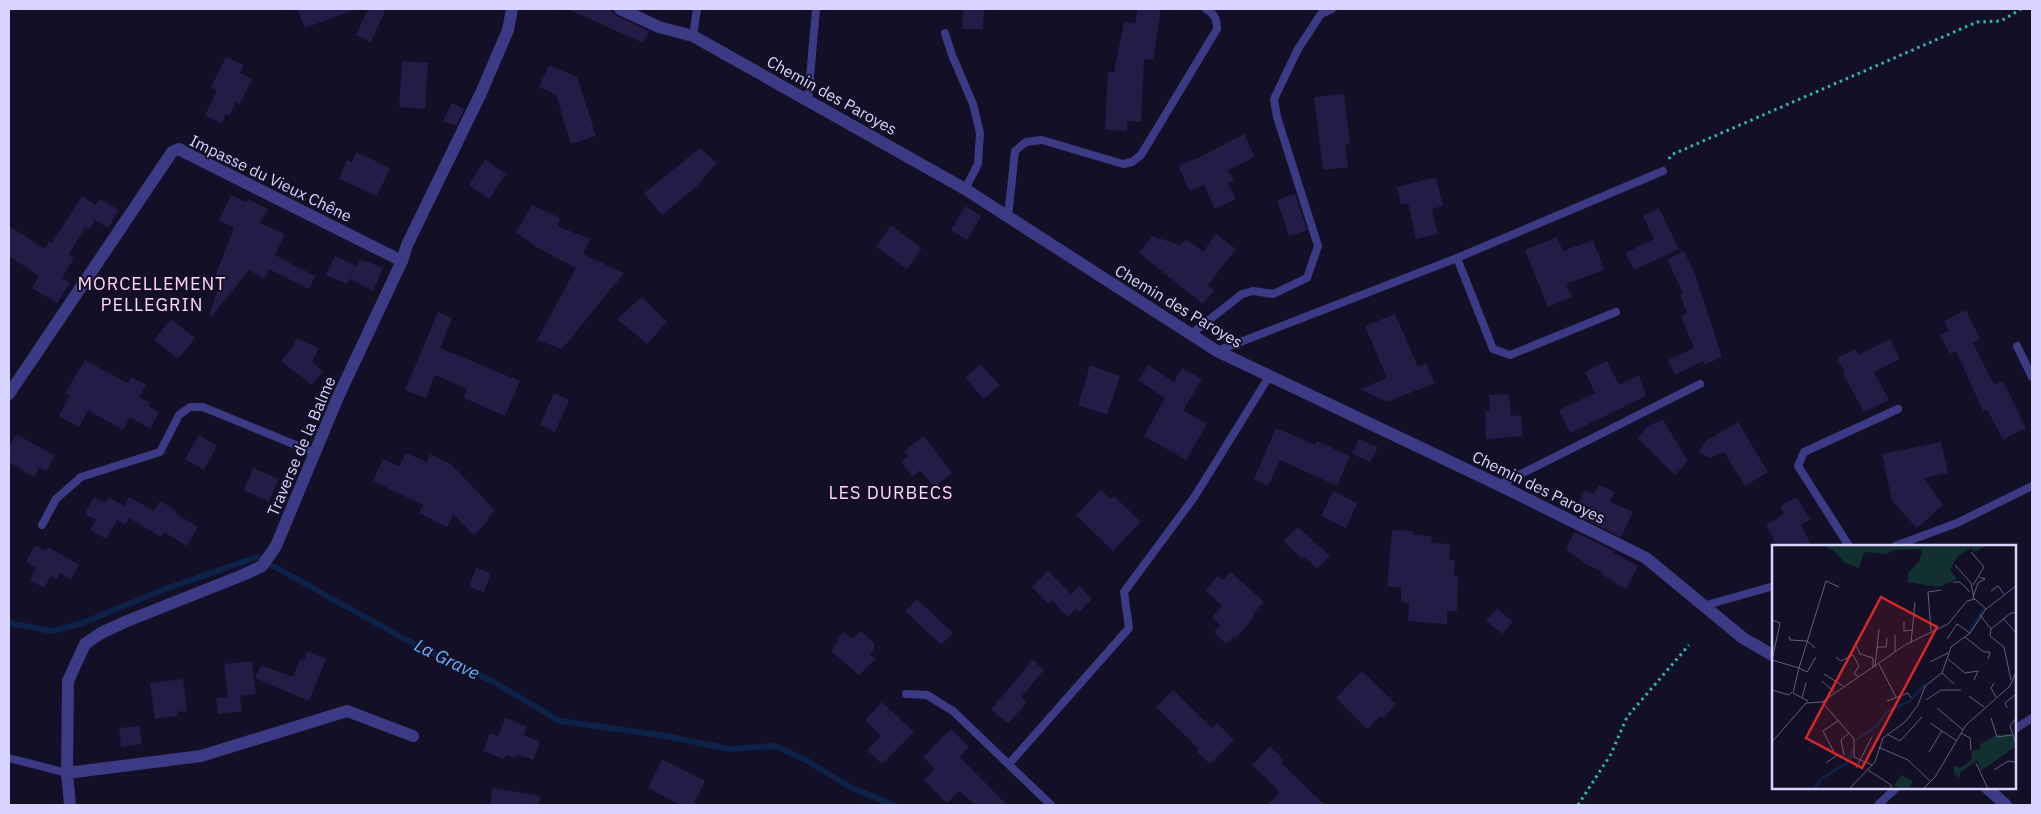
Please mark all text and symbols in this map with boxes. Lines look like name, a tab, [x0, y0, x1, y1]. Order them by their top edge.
street label: Chemin des Paroyes	[764, 51, 900, 139]
street label: Impasse du Vieux Chêne	[187, 130, 355, 226]
street label: Chemin des Paroyes	[1111, 260, 1247, 352]
district label: MORCELLEMENT PELLEGRIN	[77, 272, 227, 316]
street label: Traverse de la Balme	[262, 373, 340, 519]
street label: Chemin des Paroyes	[1469, 446, 1609, 528]
district label: LES DURBECS	[829, 481, 953, 504]
inset map	[1772, 545, 2016, 789]
water label: La Grave	[411, 633, 483, 685]

